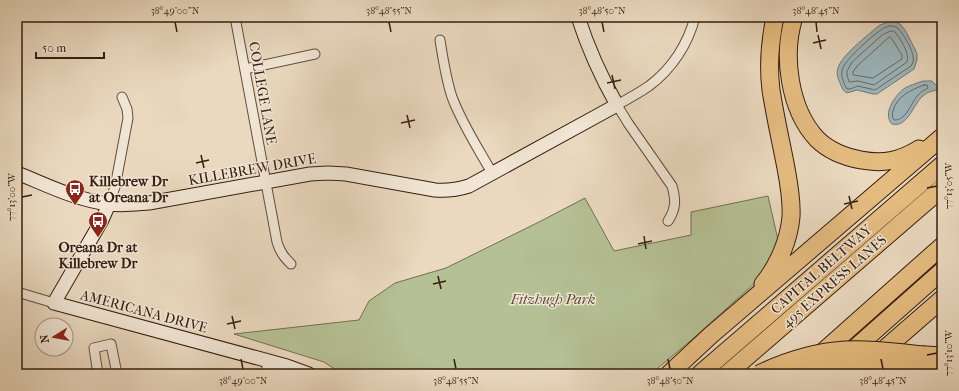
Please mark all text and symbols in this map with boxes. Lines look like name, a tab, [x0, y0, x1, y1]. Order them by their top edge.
text: 38°49'00"N	[151, 5, 200, 17]
text: 38°48'55"N	[366, 5, 412, 17]
text: 38°48'50"N	[578, 5, 626, 17]
text: 38°48'45"N	[792, 5, 840, 17]
scale bar	[36, 34, 104, 60]
street label: COLLEGE LANE	[245, 40, 280, 146]
text: 50 m	[42, 41, 66, 55]
street label: KILLEBREW DRIVE	[187, 150, 318, 189]
text: 77°13'05"W	[943, 161, 955, 209]
text: 77°13'00"W	[6, 172, 18, 221]
place label: Killebrew Dr at Oreana Dr	[89, 173, 169, 206]
bus stop icon: Killebrew Dr at Oreana Dr	[64, 178, 86, 206]
bus stop icon: Oreana Dr at Killebrew Dr	[87, 210, 109, 238]
street label: CAPITAL BELTWAY	[767, 221, 876, 318]
street label: 495 EXPRESS LANES	[779, 231, 890, 331]
place label: Oreana Dr at Killebrew Dr	[58, 239, 139, 272]
street label: AMERICANA DRIVE	[78, 286, 210, 337]
park label: Fitzhugh Park	[510, 291, 595, 308]
north arrow	[34, 317, 74, 357]
text: 77°13'10"W	[943, 329, 955, 376]
text: N	[37, 333, 52, 344]
text: 38°49'00"N	[219, 375, 268, 387]
text: 38°48'55"N	[433, 375, 479, 387]
text: 38°48'50"N	[646, 375, 694, 387]
text: 38°48'45"N	[859, 375, 907, 387]

